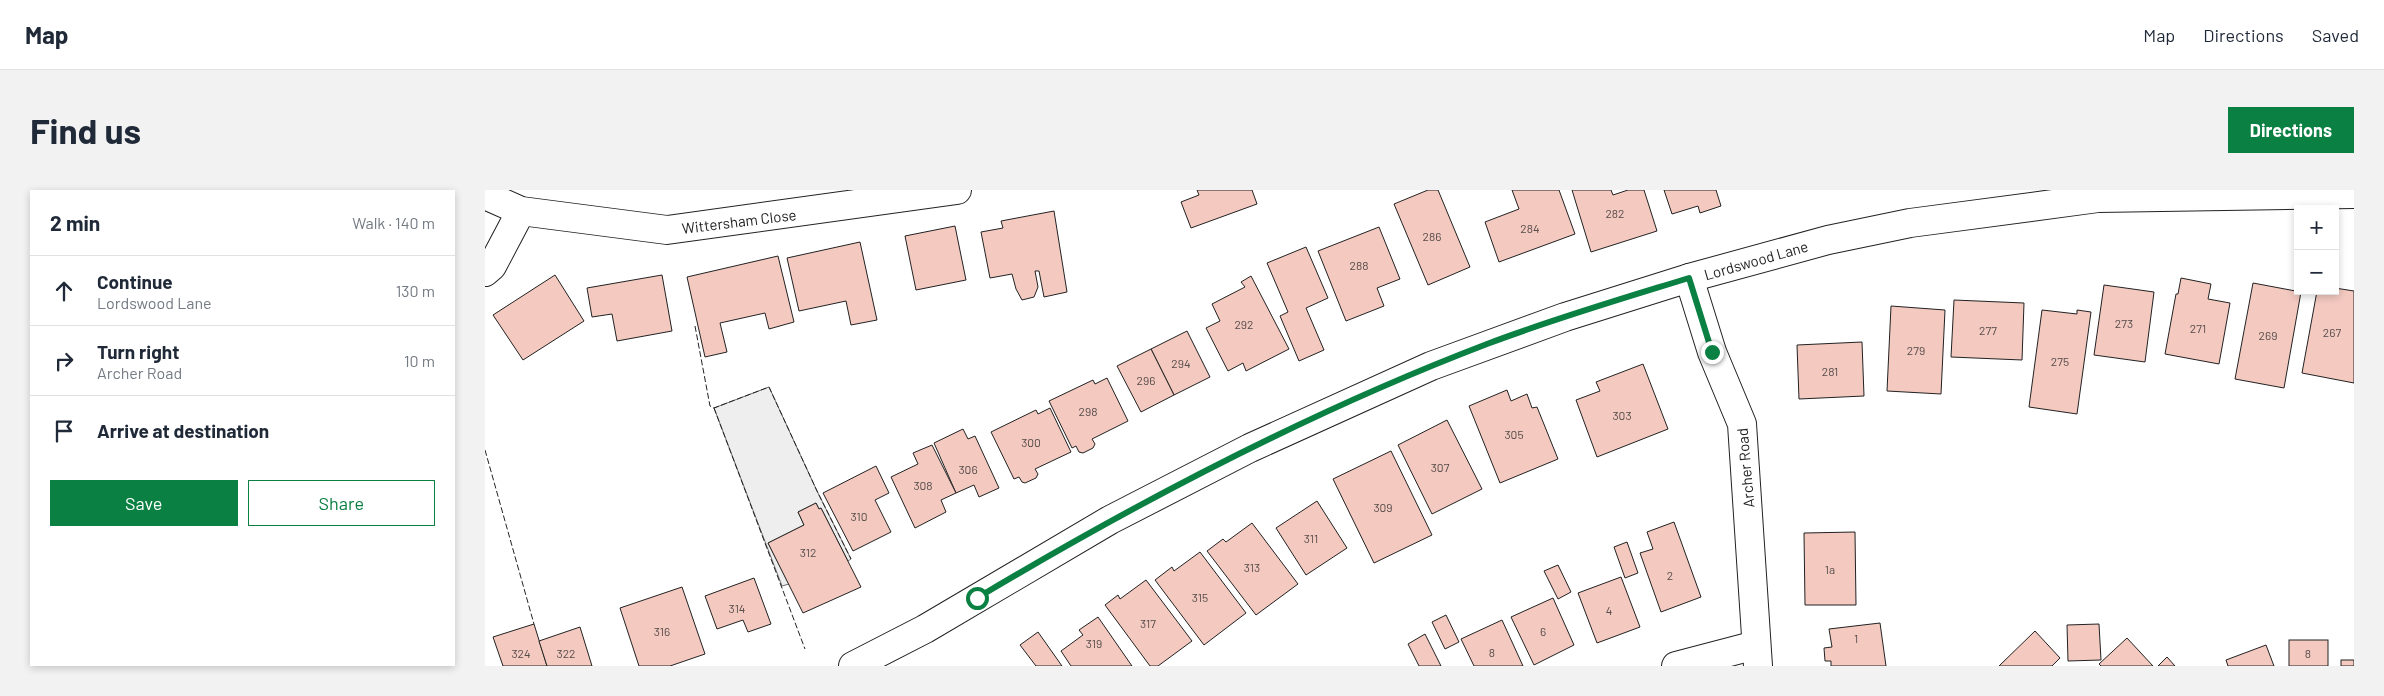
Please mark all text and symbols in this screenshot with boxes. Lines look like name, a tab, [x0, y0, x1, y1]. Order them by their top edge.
text: Map	[25, 20, 68, 49]
text: Map	[2143, 24, 2175, 46]
text: Directions	[2203, 24, 2284, 46]
text: Saved	[2312, 24, 2359, 46]
button: Directions	[2228, 107, 2354, 153]
text: Find us	[30, 109, 141, 151]
street label: Wittersham Close	[681, 205, 797, 237]
map controls	[2294, 205, 2339, 295]
button: +	[2294, 205, 2339, 250]
house number: 282	[1605, 206, 1625, 220]
text: 2 min	[50, 210, 100, 235]
text: Walk · 140 m	[352, 213, 435, 232]
house number: 284	[1520, 221, 1540, 235]
house number: 286	[1423, 229, 1441, 243]
street label: Lordswood Lane	[1702, 237, 1810, 283]
button: −	[2294, 250, 2339, 295]
house number: 288	[1350, 258, 1368, 272]
text: Continue	[97, 270, 173, 293]
icon: ahead	[50, 277, 78, 305]
text: 130 m	[396, 281, 435, 300]
text: Lordswood Lane	[97, 293, 211, 312]
house number: 273	[2115, 316, 2133, 330]
house number: 292	[1234, 317, 1254, 331]
house number: 271	[2190, 321, 2206, 335]
house number: 277	[1979, 323, 1997, 337]
house number: 267	[2323, 325, 2341, 339]
house number: 269	[2259, 328, 2277, 342]
text: Turn right	[97, 340, 179, 363]
route end	[1701, 341, 1724, 364]
house number: 279	[1907, 343, 1925, 357]
icon: right	[50, 347, 78, 375]
text: 10 m	[404, 351, 435, 370]
house number: 275	[2051, 354, 2069, 368]
house number: 294	[1171, 356, 1191, 370]
text: Archer Road	[97, 363, 182, 382]
house number: 281	[1822, 364, 1838, 378]
house number: 296	[1137, 373, 1155, 387]
house number: 298	[1079, 404, 1097, 418]
house number: 303	[1612, 408, 1632, 422]
icon: arrive	[50, 417, 78, 445]
text: Arrive at destination	[97, 419, 269, 442]
house number: 305	[1504, 427, 1524, 441]
street label: Archer Road	[1733, 427, 1757, 509]
house number: 300	[1021, 435, 1041, 449]
house number: 307	[1431, 460, 1450, 474]
house number: 306	[958, 462, 978, 476]
house number: 308	[913, 478, 933, 492]
button: Save	[50, 480, 238, 526]
button: Share	[248, 480, 435, 526]
house number: 309	[1373, 500, 1393, 514]
house number: 310	[850, 509, 868, 523]
house number: 311	[1304, 531, 1318, 545]
house number: 312	[800, 545, 816, 559]
house number: 313	[1244, 560, 1260, 574]
house number: 1a	[1825, 562, 1835, 576]
house number: 2	[1667, 568, 1673, 582]
route start	[966, 587, 989, 610]
house number: 315	[1192, 590, 1208, 604]
house number: 314	[729, 601, 745, 615]
house number: 4	[1606, 603, 1612, 617]
house number: 317	[1140, 616, 1156, 630]
house number: 316	[654, 624, 670, 638]
house number: 6	[1540, 624, 1546, 638]
house number: 1	[1854, 631, 1858, 645]
house number: 319	[1086, 636, 1102, 650]
house number: 8	[1489, 645, 1495, 659]
house number: 324	[511, 646, 531, 660]
house number: 322	[556, 646, 576, 660]
house number: 8	[2305, 646, 2311, 660]

